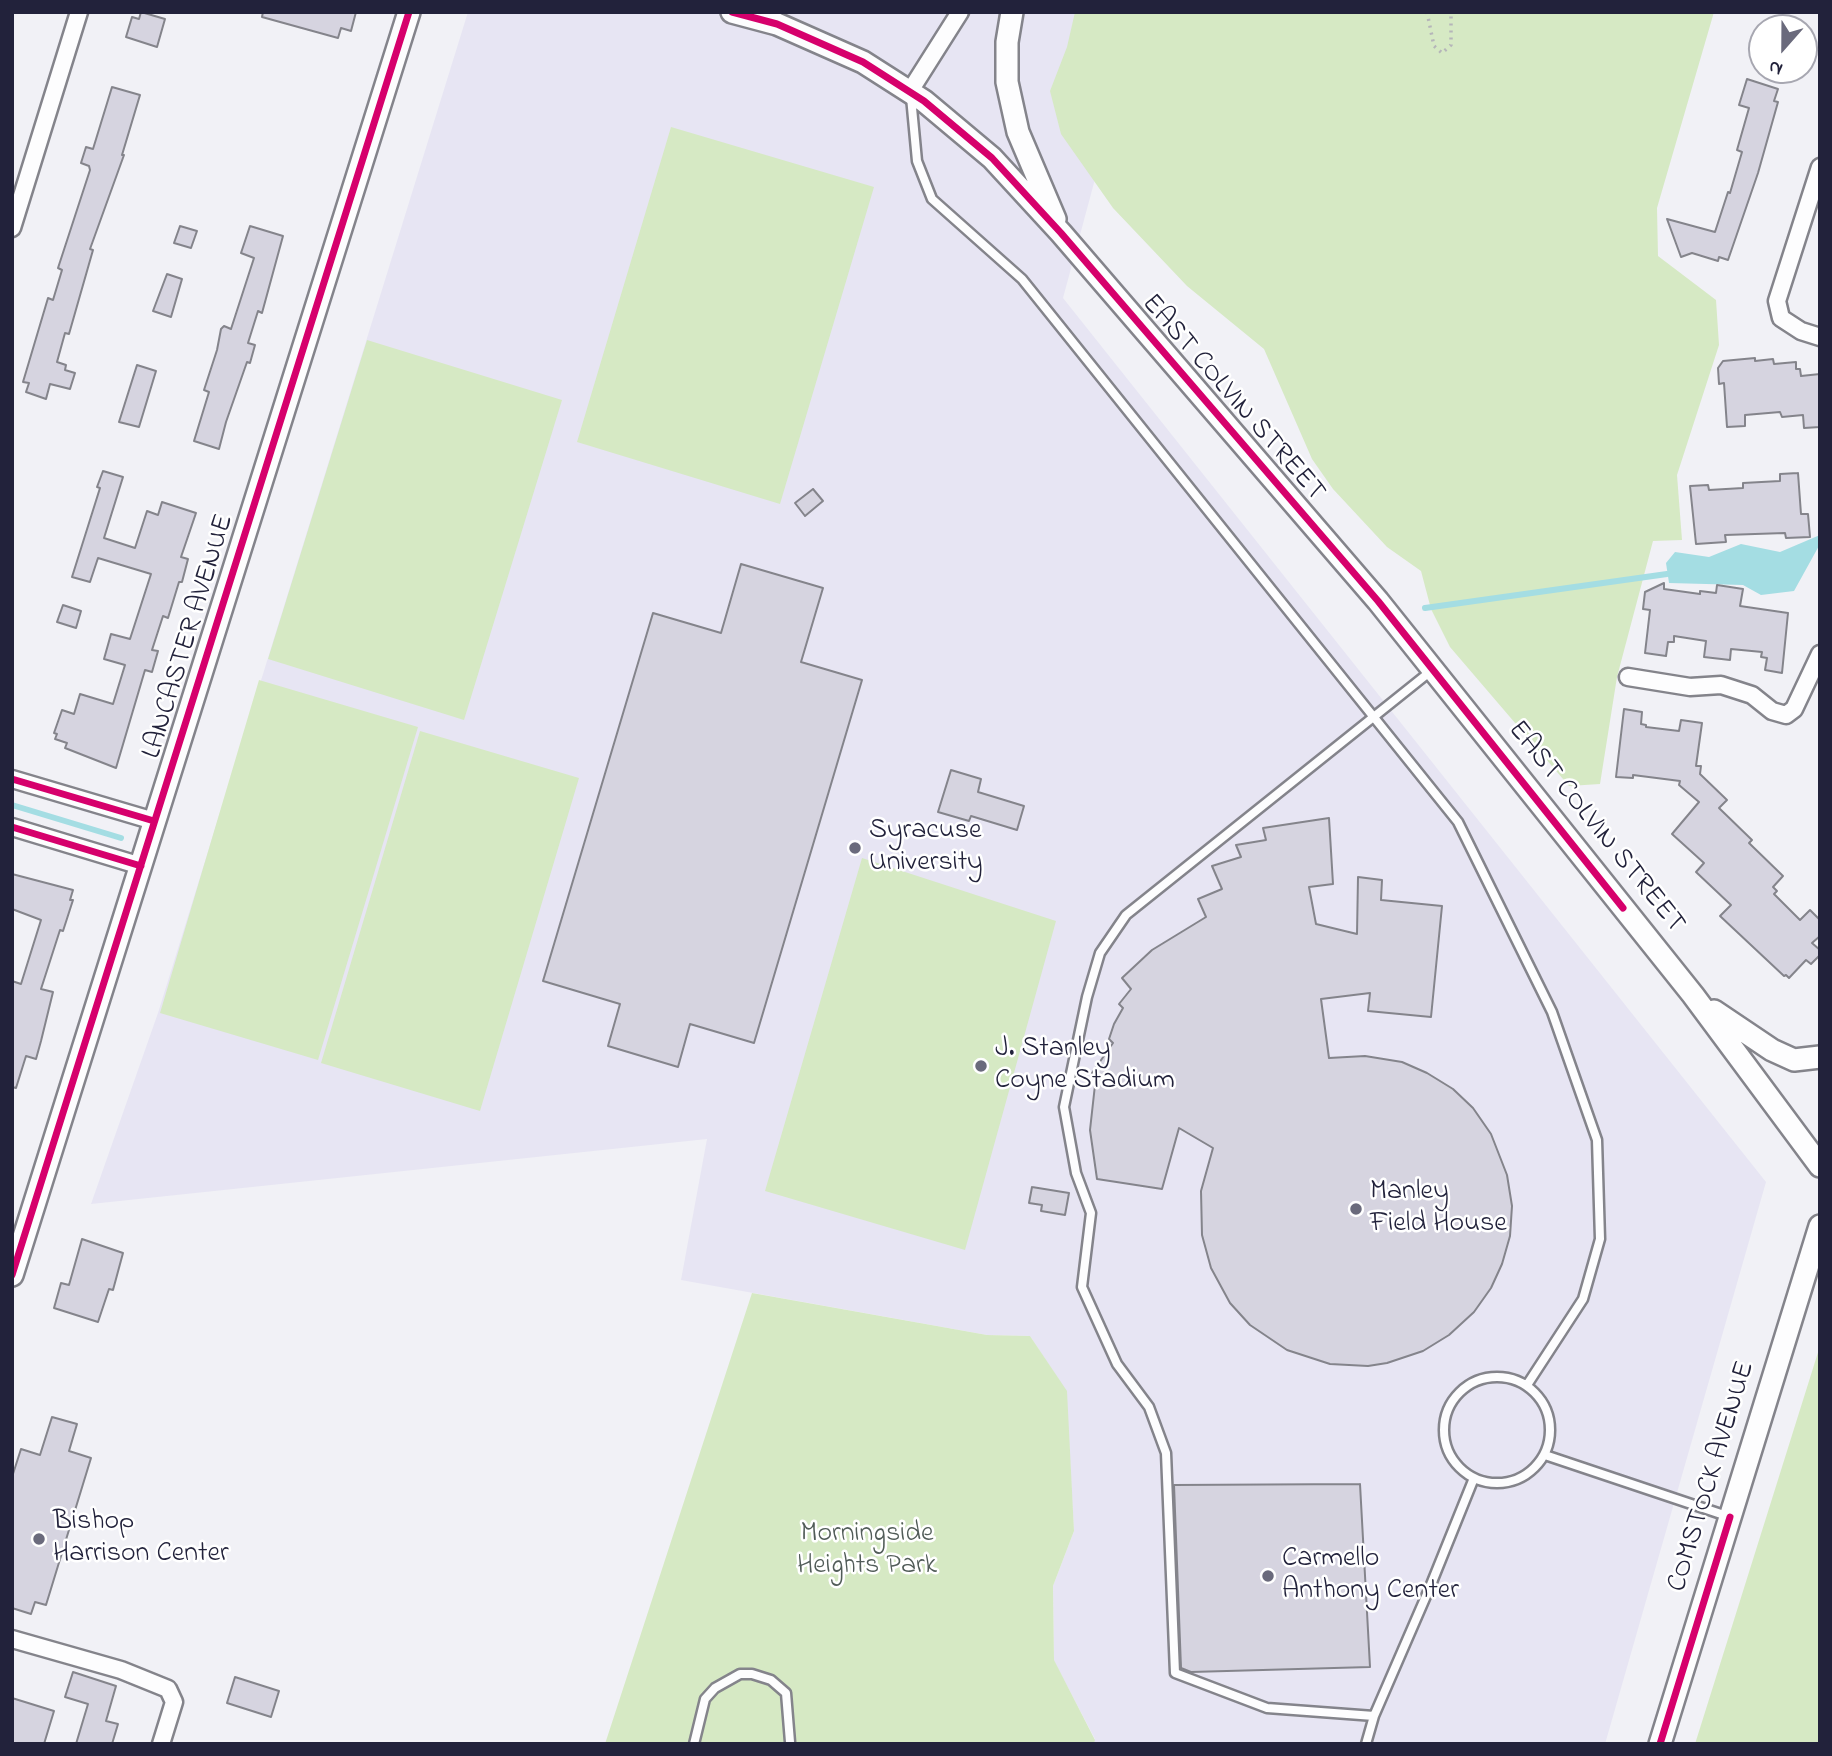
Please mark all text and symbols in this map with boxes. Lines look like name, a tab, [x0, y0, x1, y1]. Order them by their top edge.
north arrow	[1748, 14, 1818, 84]
text: N	[1765, 52, 1787, 82]
street label: EAST COLVIN STREET	[1133, 288, 1331, 510]
street label: LANCASTER AVENUE	[137, 511, 243, 763]
street label: EAST COLVIN STREET	[1499, 715, 1691, 941]
place label: Syracuse University	[869, 815, 983, 881]
marker: Syracuse University	[847, 840, 863, 856]
place label: J. Stanley Coyne Stadium	[995, 1033, 1175, 1099]
marker: J. Stanley Coyne Stadium	[973, 1058, 989, 1074]
place label: Manley Field House	[1370, 1176, 1507, 1242]
marker: Manley Field House	[1348, 1201, 1364, 1217]
street label: COMSTOCK AVENUE	[1662, 1358, 1764, 1596]
place label: Bishop Harrison Center	[53, 1506, 229, 1572]
park label: Morningside Heights Park	[797, 1518, 937, 1584]
marker: Bishop Harrison Center	[31, 1531, 47, 1547]
place label: Carmello Anthony Center	[1282, 1543, 1459, 1609]
marker: Carmello Anthony Center	[1260, 1568, 1276, 1584]

